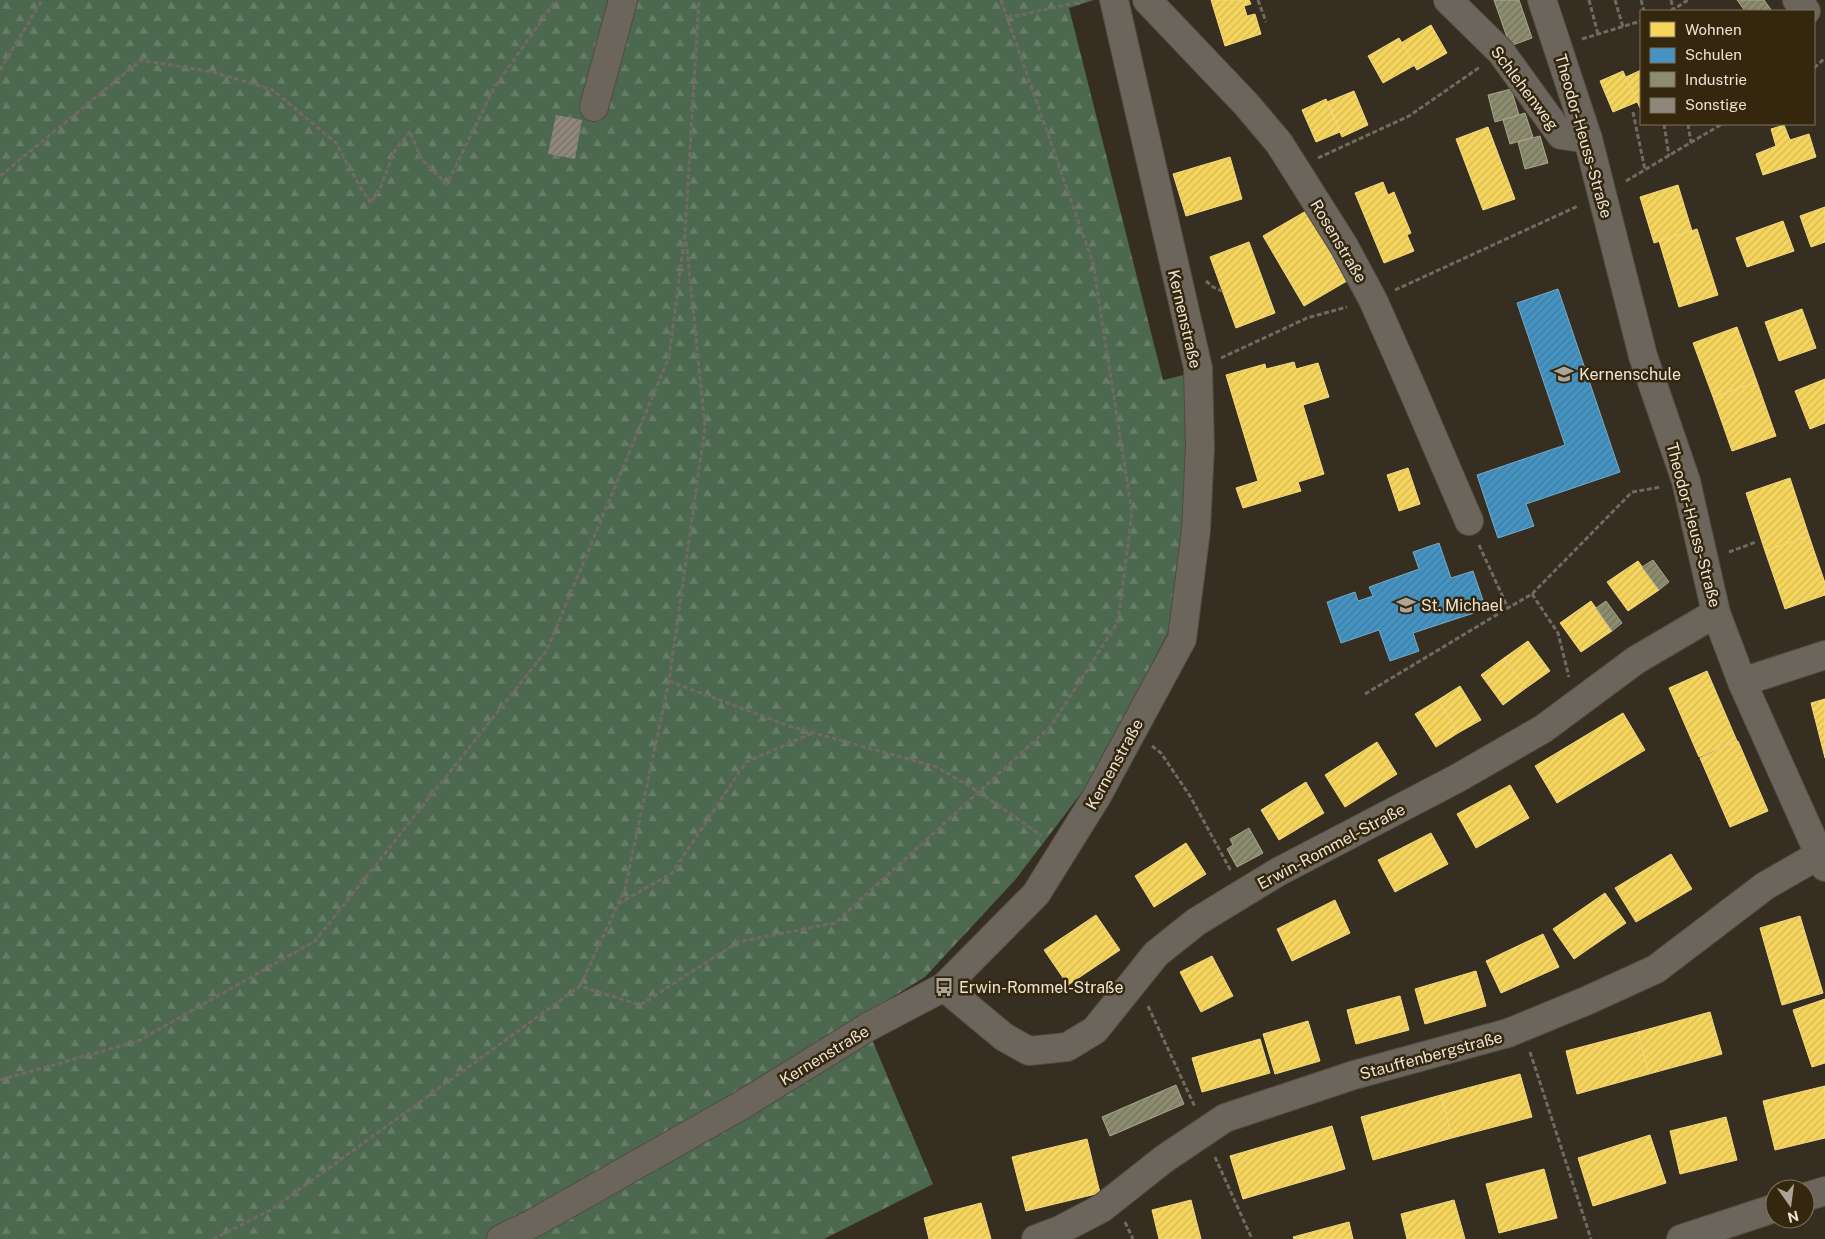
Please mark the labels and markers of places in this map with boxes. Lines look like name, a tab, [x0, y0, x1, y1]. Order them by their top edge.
school or university icon: Kernenschule	[1553, 363, 1575, 385]
place label: Kernenschule	[1579, 365, 1681, 384]
school or university icon: St. Michael	[1395, 594, 1417, 616]
place label: St. Michael	[1421, 596, 1504, 615]
bus stop icon: Erwin-Rommel-Straße	[933, 976, 955, 998]
place label: Erwin-Rommel-Straße	[959, 978, 1124, 997]

